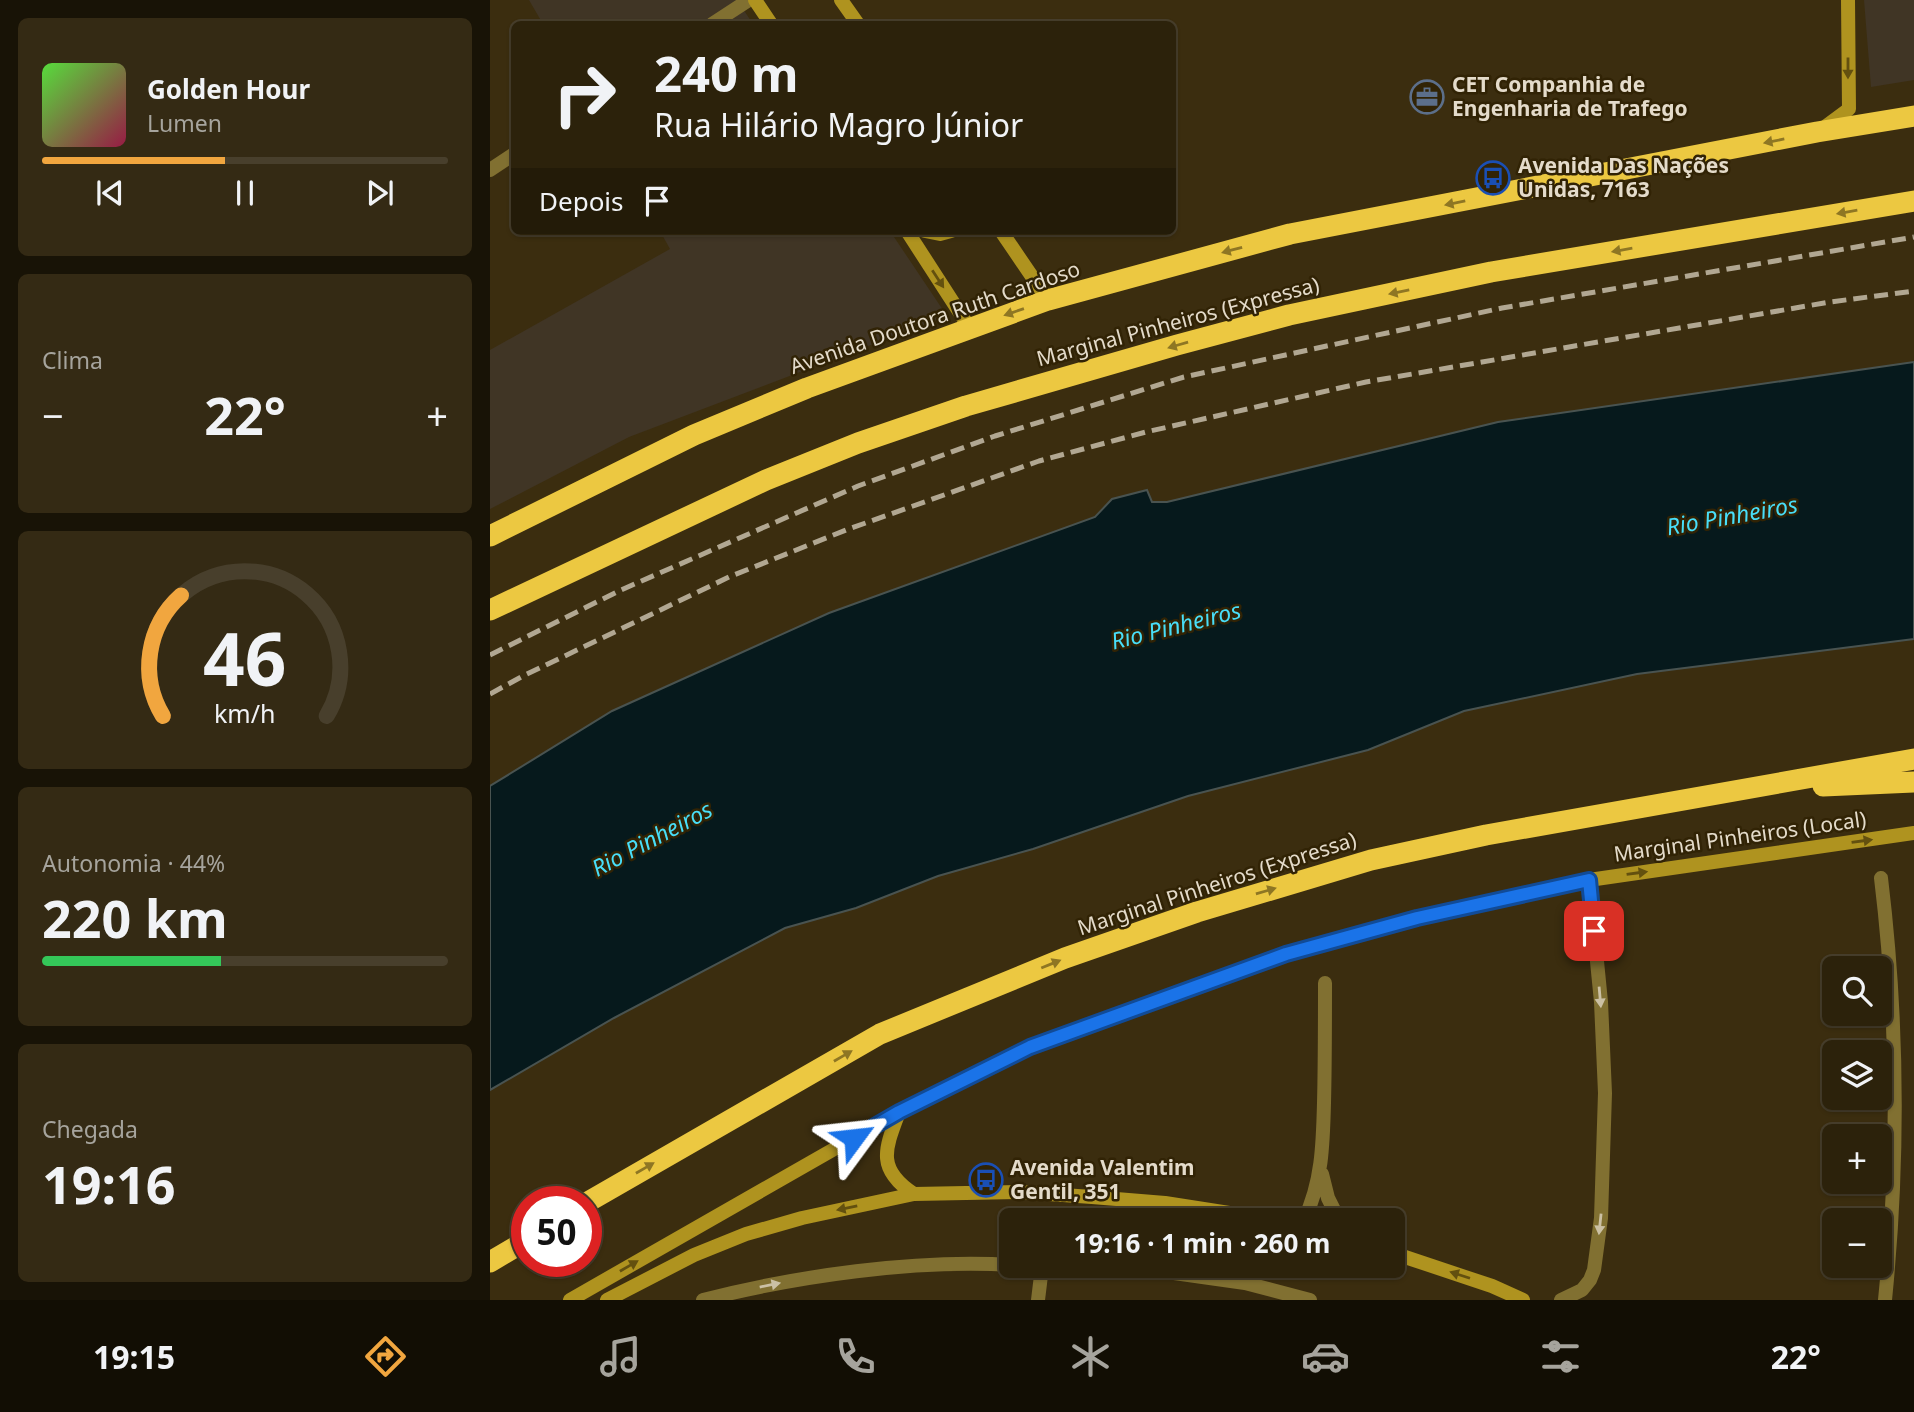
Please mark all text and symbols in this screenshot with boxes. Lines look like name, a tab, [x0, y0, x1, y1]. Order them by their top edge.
text: 240 m	[654, 40, 799, 106]
icon: right	[539, 49, 630, 140]
one-way arrow	[1843, 57, 1854, 79]
place label: CET Companhia de Engenharia de Trafego	[1452, 70, 1688, 122]
text: Golden Hour	[147, 71, 310, 107]
office icon: CET Companhia de Engenharia de Trafego	[1408, 78, 1446, 116]
text: Rua Hilário Magro Júnior	[654, 103, 1023, 146]
text: Lumen	[147, 107, 222, 139]
one-way arrow	[1763, 135, 1785, 146]
place label: Avenida Das Nações Unidas, 7163	[1518, 151, 1729, 203]
bus stop icon: Avenida Das Nações Unidas, 7163	[1474, 159, 1512, 197]
icon: previous	[91, 174, 129, 212]
icon: pause	[226, 174, 264, 212]
icon: next	[361, 174, 399, 212]
icon: arrive	[638, 182, 676, 220]
text: Depois	[539, 183, 624, 219]
one-way arrow	[1444, 197, 1466, 208]
one-way arrow	[1836, 207, 1858, 218]
one-way arrow	[1221, 245, 1243, 256]
one-way arrow	[1611, 245, 1633, 256]
street label: Avenida Doutora Ruth Cardoso	[786, 254, 1083, 380]
one-way arrow	[932, 269, 945, 289]
street label: Marginal Pinheiros (Expressa)	[1033, 270, 1322, 372]
one-way arrow	[1388, 286, 1410, 297]
one-way arrow	[1003, 307, 1024, 318]
one-way arrow	[1166, 340, 1188, 351]
text: Clima	[42, 344, 103, 376]
text: 22°	[204, 379, 286, 450]
text: −	[42, 389, 64, 441]
text: +	[426, 389, 448, 441]
water label: Rio Pinheiros	[1664, 488, 1800, 542]
water label: Rio Pinheiros	[1108, 593, 1244, 657]
text: 46	[203, 608, 287, 707]
text: km/h	[214, 696, 276, 730]
water label: Rio Pinheiros	[585, 793, 718, 883]
street label: Marginal Pinheiros (Local)	[1612, 804, 1868, 868]
street label: Marginal Pinheiros (Expressa)	[1074, 825, 1360, 941]
one-way arrow	[1851, 835, 1873, 846]
text: Autonomia · 44%	[42, 847, 225, 879]
one-way arrow	[1626, 867, 1648, 878]
text: 220 km	[42, 882, 228, 953]
one-way arrow	[1256, 886, 1277, 896]
pin	[1564, 901, 1624, 961]
icon: arrive	[1575, 912, 1613, 950]
map controls	[1822, 956, 1892, 1278]
button: search	[1822, 956, 1892, 1026]
one-way arrow	[1040, 959, 1061, 970]
one-way arrow	[1595, 986, 1606, 1008]
button: layers	[1822, 1040, 1892, 1110]
one-way arrow	[833, 1050, 852, 1062]
position arrow	[817, 1101, 891, 1175]
text: Chegada	[42, 1113, 138, 1145]
button: +	[1822, 1124, 1892, 1194]
text: 19:16	[42, 1148, 176, 1219]
place label: Avenida Valentim Gentil, 351	[1010, 1153, 1194, 1205]
bus stop icon: Avenida Valentim Gentil, 351	[967, 1161, 1005, 1199]
one-way arrow	[635, 1162, 655, 1174]
speed limit sign: 50	[511, 1186, 602, 1277]
one-way arrow	[836, 1203, 858, 1214]
button: −	[1822, 1208, 1892, 1278]
one-way arrow	[1594, 1213, 1605, 1235]
text: 19:16 · 1 min · 260 m	[1074, 1225, 1330, 1261]
one-way arrow	[619, 1260, 639, 1272]
one-way arrow	[1449, 1269, 1470, 1280]
one-way arrow	[759, 1280, 781, 1291]
icon: directions	[361, 1332, 410, 1381]
icon: music	[596, 1332, 645, 1381]
icon: phone	[831, 1332, 880, 1381]
icon: climate	[1066, 1332, 1115, 1381]
icon: car	[1301, 1332, 1350, 1381]
icon: filters	[1536, 1332, 1585, 1381]
text: 19:15	[93, 1335, 175, 1378]
text: 22°	[1771, 1335, 1821, 1378]

